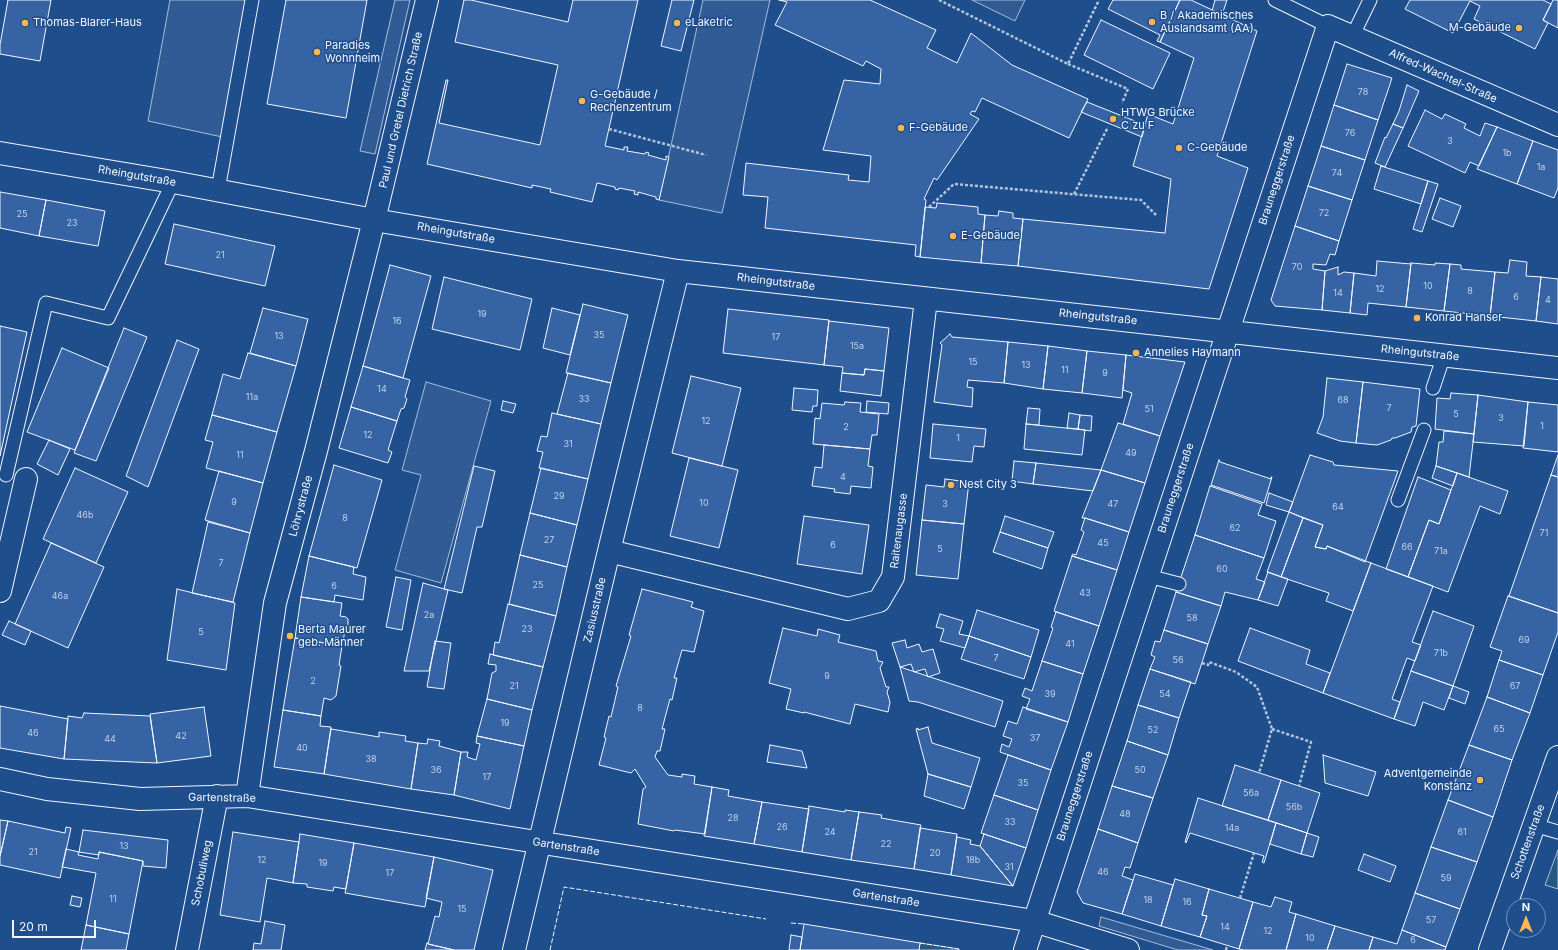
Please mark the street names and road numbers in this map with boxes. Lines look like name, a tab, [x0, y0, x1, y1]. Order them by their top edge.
street label: Paul und Gretel Dietrich Straße	[377, 30, 425, 190]
street label: Alfred-Wachtel-Straße	[1387, 46, 1499, 106]
street label: Brauneggerstraße	[1256, 133, 1298, 227]
street label: Rheingutstraße	[97, 163, 177, 189]
street label: Rheingutstraße	[416, 220, 496, 246]
street label: Rheingutstraße	[736, 271, 816, 293]
street label: Rheingutstraße	[1058, 306, 1138, 328]
street label: Rheingutstraße	[1380, 342, 1460, 364]
street label: Brauneggerstraße	[1155, 441, 1197, 535]
street label: Löhrystraße	[287, 474, 315, 538]
street label: Raitenaugasse	[888, 493, 910, 569]
street label: Zasiusstraße	[581, 576, 609, 644]
street label: Brauneggerstraße	[1054, 749, 1096, 843]
street label: Gartenstraße	[188, 791, 256, 805]
street label: Schottenstraße	[1508, 803, 1548, 881]
street label: Gartenstraße	[531, 835, 601, 859]
street label: Schobuliweg	[189, 839, 215, 907]
street label: Gartenstraße	[851, 886, 921, 910]

